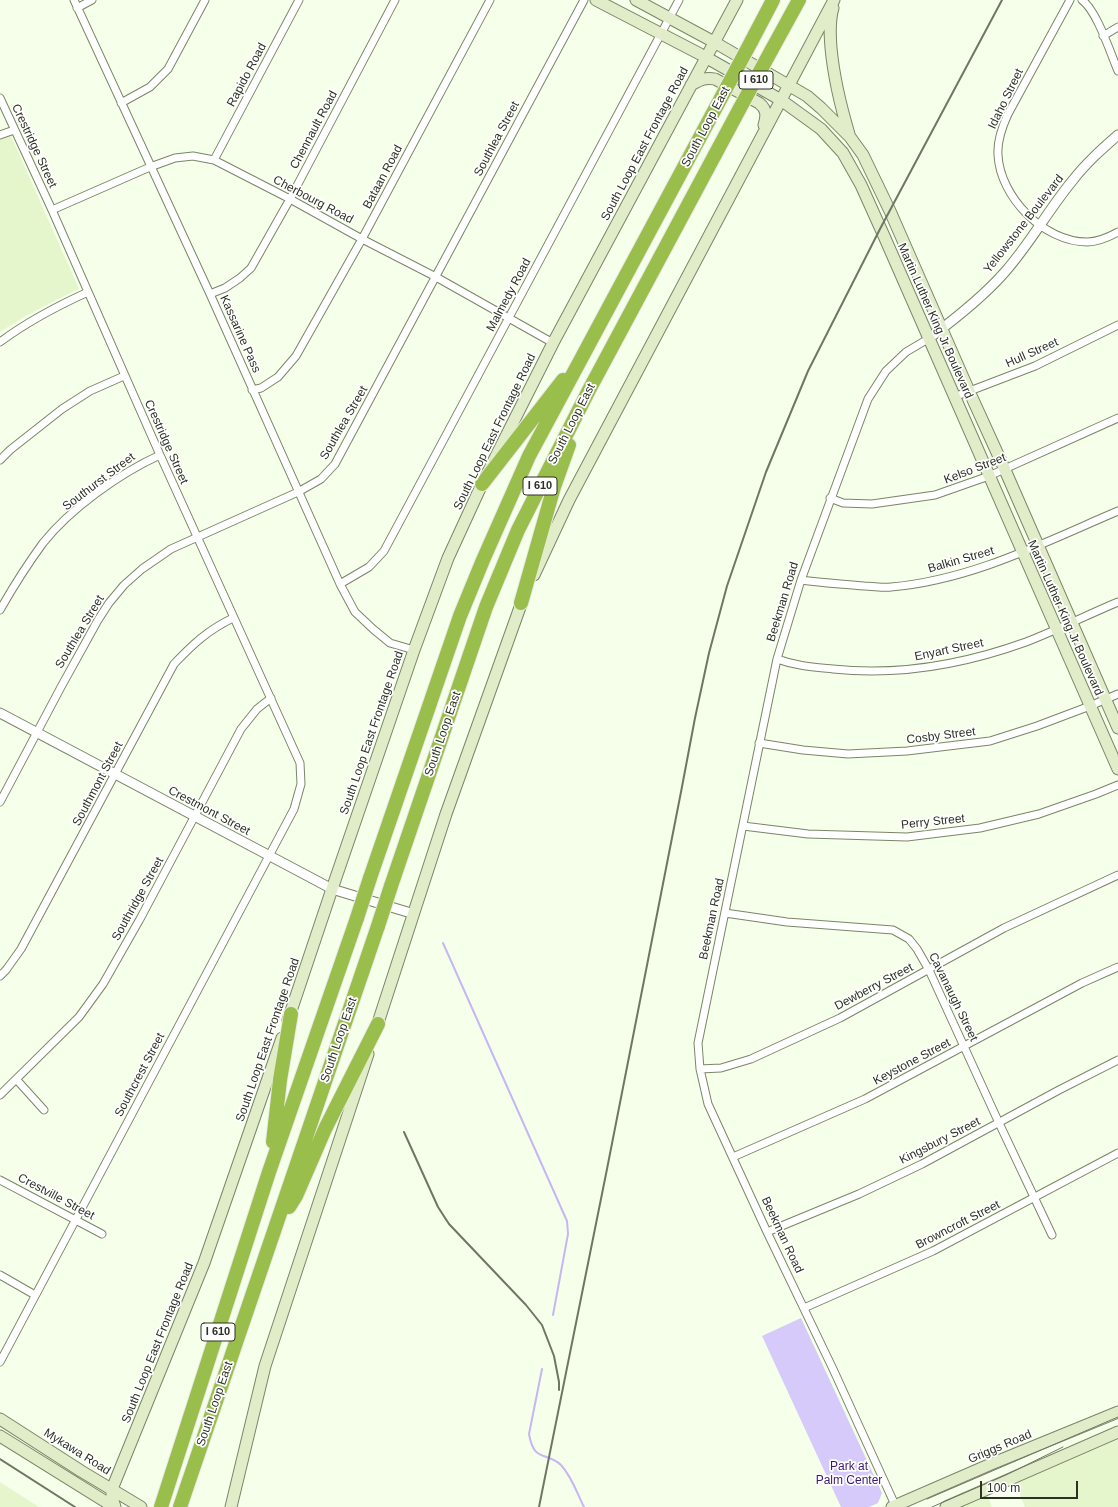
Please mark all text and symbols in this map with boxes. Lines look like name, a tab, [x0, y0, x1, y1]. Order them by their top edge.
street label: Rapido Road	[224, 41, 270, 109]
street label: South Loop East Frontage Road	[598, 65, 692, 223]
street label: Idaho Street	[985, 66, 1027, 132]
road number: I 610	[739, 71, 773, 89]
street label: South Loop East	[679, 84, 733, 170]
street label: Chennault Road	[287, 88, 341, 172]
street label: Southlea Street	[471, 99, 523, 179]
street label: Crestridge Street	[8, 102, 60, 190]
street label: Bataan Road	[360, 143, 406, 211]
street label: Yellowstone Boulevard	[981, 172, 1067, 276]
street label: Cherbourg Road	[270, 173, 356, 227]
street label: Martin Luther King Jr Boulevard	[894, 241, 976, 401]
street label: Malmedy Road	[484, 256, 534, 334]
street label: Kassarine Pass	[216, 293, 264, 375]
street label: Hull Street	[1003, 335, 1061, 371]
street label: South Loop East Frontage Road	[451, 351, 539, 513]
street label: South Loop East	[545, 381, 599, 467]
street label: Southlea Street	[317, 384, 371, 462]
street label: Crestridge Street	[141, 398, 191, 486]
street label: Southurst Street	[60, 450, 138, 514]
street label: Kelso Street	[942, 451, 1008, 487]
road number: I 610	[523, 477, 557, 495]
street label: Martin Luther King Jr Boulevard	[1024, 538, 1106, 698]
street label: Balkin Street	[926, 544, 996, 576]
street label: Beekman Road	[764, 560, 802, 644]
street label: Southlea Street	[53, 593, 107, 671]
street label: Enyart Street	[913, 636, 985, 664]
street label: South Loop East Frontage Road	[337, 649, 407, 817]
street label: South Loop East	[422, 690, 464, 778]
street label: Cosby Street	[906, 725, 976, 747]
street label: Southmont Street	[70, 739, 126, 829]
street label: Crestmont Street	[166, 783, 252, 839]
street label: Perry Street	[900, 811, 966, 833]
street label: Southridge Street	[109, 855, 167, 943]
street label: Beekman Road	[696, 877, 728, 961]
street label: Cavanaugh Street	[925, 950, 981, 1044]
street label: South Loop East Frontage Road	[233, 956, 303, 1124]
street label: Dewberry Street	[832, 960, 916, 1014]
street label: South Loop East	[318, 996, 360, 1084]
street label: Southcrest Street	[112, 1031, 168, 1119]
street label: Keystone Street	[871, 1036, 953, 1088]
street label: Kingsbury Street	[897, 1114, 983, 1168]
street label: Crestville Street	[15, 1171, 97, 1223]
street label: Beekman Road	[758, 1194, 806, 1276]
street label: Browncroft Street	[913, 1198, 1003, 1252]
street label: South Loop East Frontage Road	[119, 1261, 197, 1425]
road number: I 610	[201, 1323, 235, 1341]
street label: South Loop East	[194, 1360, 236, 1448]
street label: Mykawa Road	[41, 1426, 113, 1478]
street label: Griggs Road	[966, 1427, 1034, 1467]
park label: Park at Palm Center	[816, 1460, 882, 1488]
scale bar	[982, 1473, 1080, 1499]
text: 100 m	[987, 1481, 1020, 1495]

